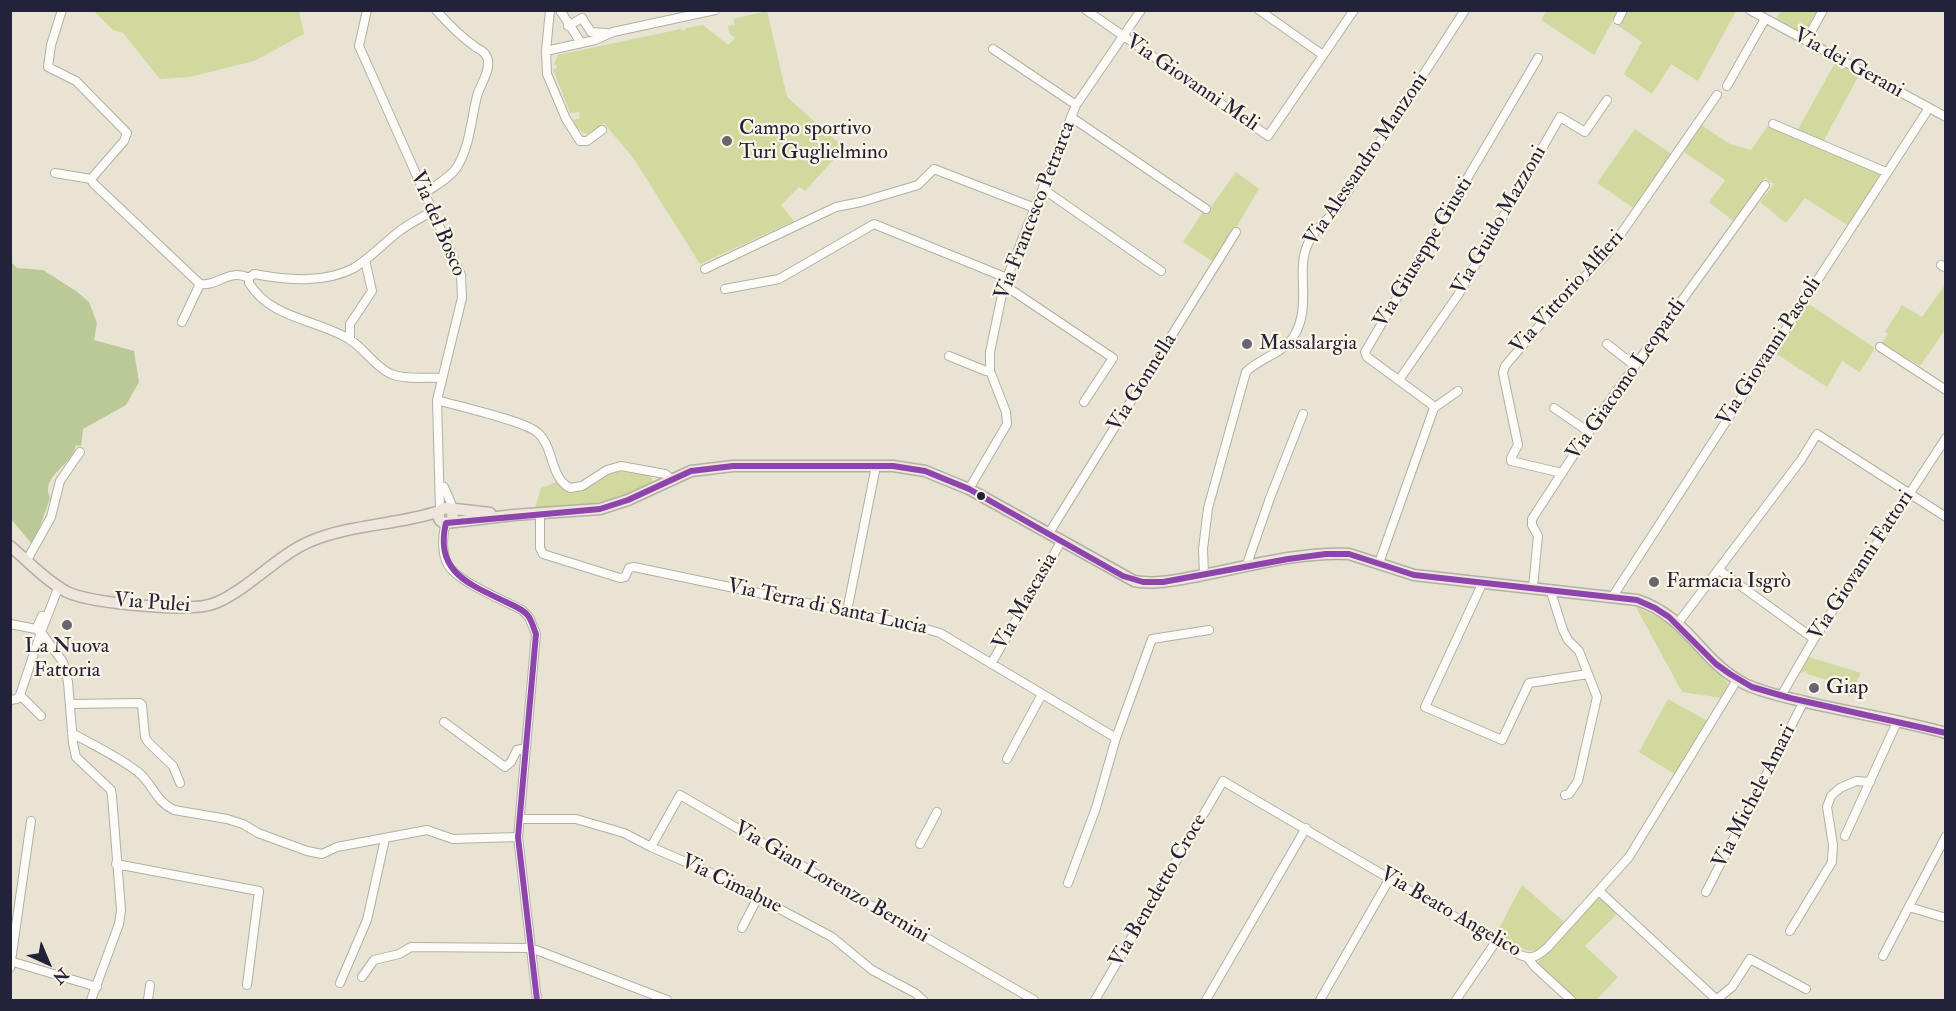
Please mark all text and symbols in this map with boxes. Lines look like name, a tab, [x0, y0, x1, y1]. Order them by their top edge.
street label: Via dei Gerani	[1789, 23, 1907, 105]
street label: Via Giovanni Meli	[1121, 30, 1263, 138]
street label: Via Alessandro Manzoni	[1300, 69, 1434, 251]
place label: Campo sportivo Turi Guglielmino	[739, 116, 888, 166]
street label: Via Francesco Petrarca	[990, 118, 1082, 304]
marker: Campo sportivo Turi Guglielmino	[720, 134, 734, 148]
street label: Via Guido Mazzoni	[1447, 142, 1553, 300]
street label: Via del Bosco	[404, 168, 470, 280]
street label: Via Giuseppe Giusti	[1369, 173, 1479, 333]
street label: Via Vittorio Alfieri	[1506, 226, 1630, 360]
street label: Via Giovanni Pascoli	[1712, 273, 1828, 431]
street label: Via Giacomo Leopardi	[1562, 294, 1692, 466]
street label: Via Gonnella	[1103, 329, 1183, 437]
place label: Massalargia	[1259, 331, 1357, 357]
marker: Massalargia	[1240, 337, 1254, 351]
street label: Via Giovanni Fattori	[1804, 486, 1920, 646]
unlabelled marker	[975, 490, 987, 502]
street label: Via Mascasia	[988, 549, 1064, 655]
place label: Farmacia Isgrò	[1666, 569, 1791, 595]
street label: Via Terra di Santa Lucia	[725, 574, 929, 642]
marker: Farmacia Isgrò	[1647, 575, 1661, 589]
street label: Via Pulei	[113, 589, 191, 619]
marker: La Nuova Fattoria	[60, 618, 74, 632]
place label: La Nuova Fattoria	[25, 634, 109, 684]
place label: Giap	[1826, 675, 1868, 701]
marker: Giap	[1807, 681, 1821, 695]
street label: Via Michele Amari	[1708, 721, 1802, 873]
street label: Via Benedetto Croce	[1105, 810, 1213, 972]
street label: Via Gian Lorenzo Bernini	[729, 817, 933, 949]
street label: Via Cimabue	[676, 850, 786, 920]
street label: Via Beato Angelico	[1375, 862, 1525, 964]
north arrow	[18, 933, 78, 993]
text: N	[48, 964, 73, 988]

